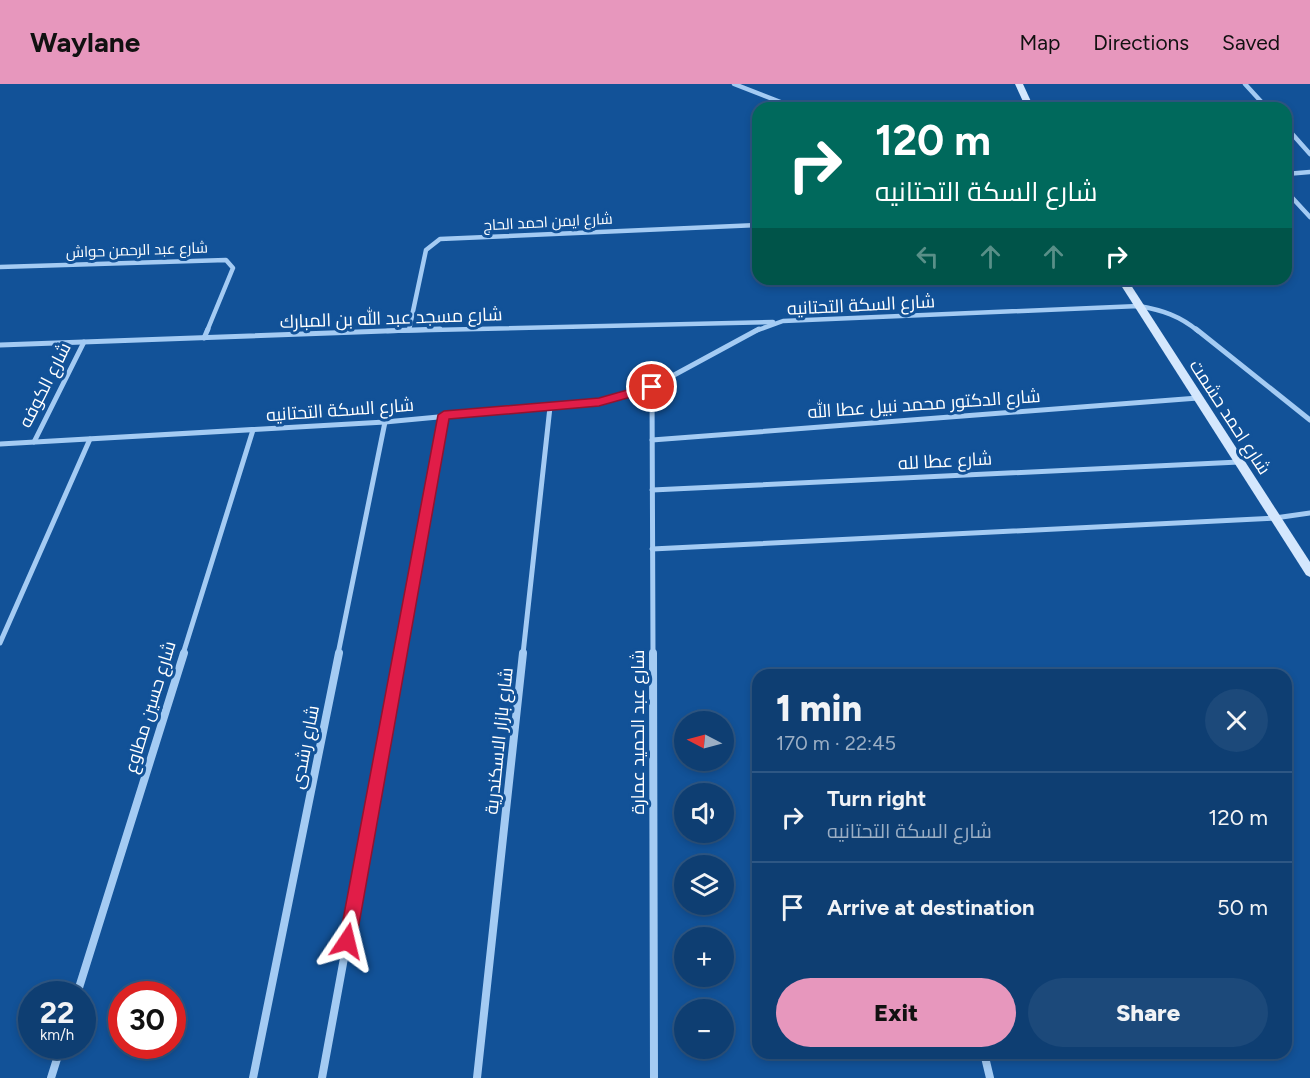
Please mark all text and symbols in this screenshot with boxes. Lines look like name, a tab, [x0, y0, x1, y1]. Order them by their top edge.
text: Waylane	[30, 25, 140, 59]
text: Map	[1019, 30, 1060, 55]
text: Directions	[1093, 30, 1189, 55]
text: Saved	[1222, 30, 1280, 55]
text: 120 m	[875, 115, 991, 166]
icon: right	[776, 126, 854, 204]
text: شارع السكة التحتانيه	[875, 175, 1097, 208]
street label: شارع ايمن احمد الحاج	[483, 210, 613, 236]
street label: شارع عبد الرحمن حواش	[66, 239, 208, 263]
icon: left	[911, 240, 944, 273]
icon: ahead	[974, 240, 1007, 273]
icon: ahead	[1037, 240, 1070, 273]
icon: right	[1100, 240, 1133, 273]
street label: شارع السكة التحتانيه	[786, 290, 936, 321]
street label: شارع مسجد عبد الله بن المبارك	[279, 302, 503, 334]
street label: شارع الكوفه	[14, 339, 77, 432]
street label: شارع احمد حشمت	[1184, 355, 1275, 479]
pin	[626, 361, 677, 412]
icon: arrive	[635, 370, 668, 403]
street label: شارع الدكتور محمد نبيل عطا الله	[807, 384, 1041, 424]
street label: شارع السكة التحتانيه	[265, 394, 415, 427]
street label: شارع عطا لله	[897, 448, 993, 475]
street label: شارع حسين مطاوع	[119, 638, 182, 776]
street label: شارع عبد الحميد عمارة	[627, 650, 650, 814]
street label: شارع بازار الاسكندرية	[480, 666, 519, 816]
text: 1 min	[776, 687, 862, 730]
button: close	[1205, 689, 1268, 752]
street label: شارع رشدى	[286, 703, 325, 791]
north arrow	[674, 711, 734, 771]
map controls	[674, 711, 734, 1059]
text: 170 m · 22:45	[776, 731, 896, 755]
button: sound	[674, 783, 734, 843]
text: Turn right	[827, 785, 926, 812]
icon: right	[776, 801, 809, 834]
text: 120 m	[1208, 804, 1268, 831]
text: شارع السكة التحتانيه	[827, 819, 992, 843]
button: layers	[674, 855, 734, 915]
icon: arrive	[776, 891, 809, 924]
text: Arrive at destination	[827, 894, 1035, 921]
text: 50 m	[1217, 894, 1268, 921]
position arrow	[315, 909, 379, 973]
button: +	[674, 927, 734, 987]
button: Exit	[776, 978, 1016, 1047]
button: Share	[1028, 978, 1268, 1047]
speed limit sign: 30	[108, 981, 186, 1059]
text: 22	[40, 994, 74, 1031]
button: −	[674, 999, 734, 1059]
text: km/h	[40, 1026, 74, 1044]

